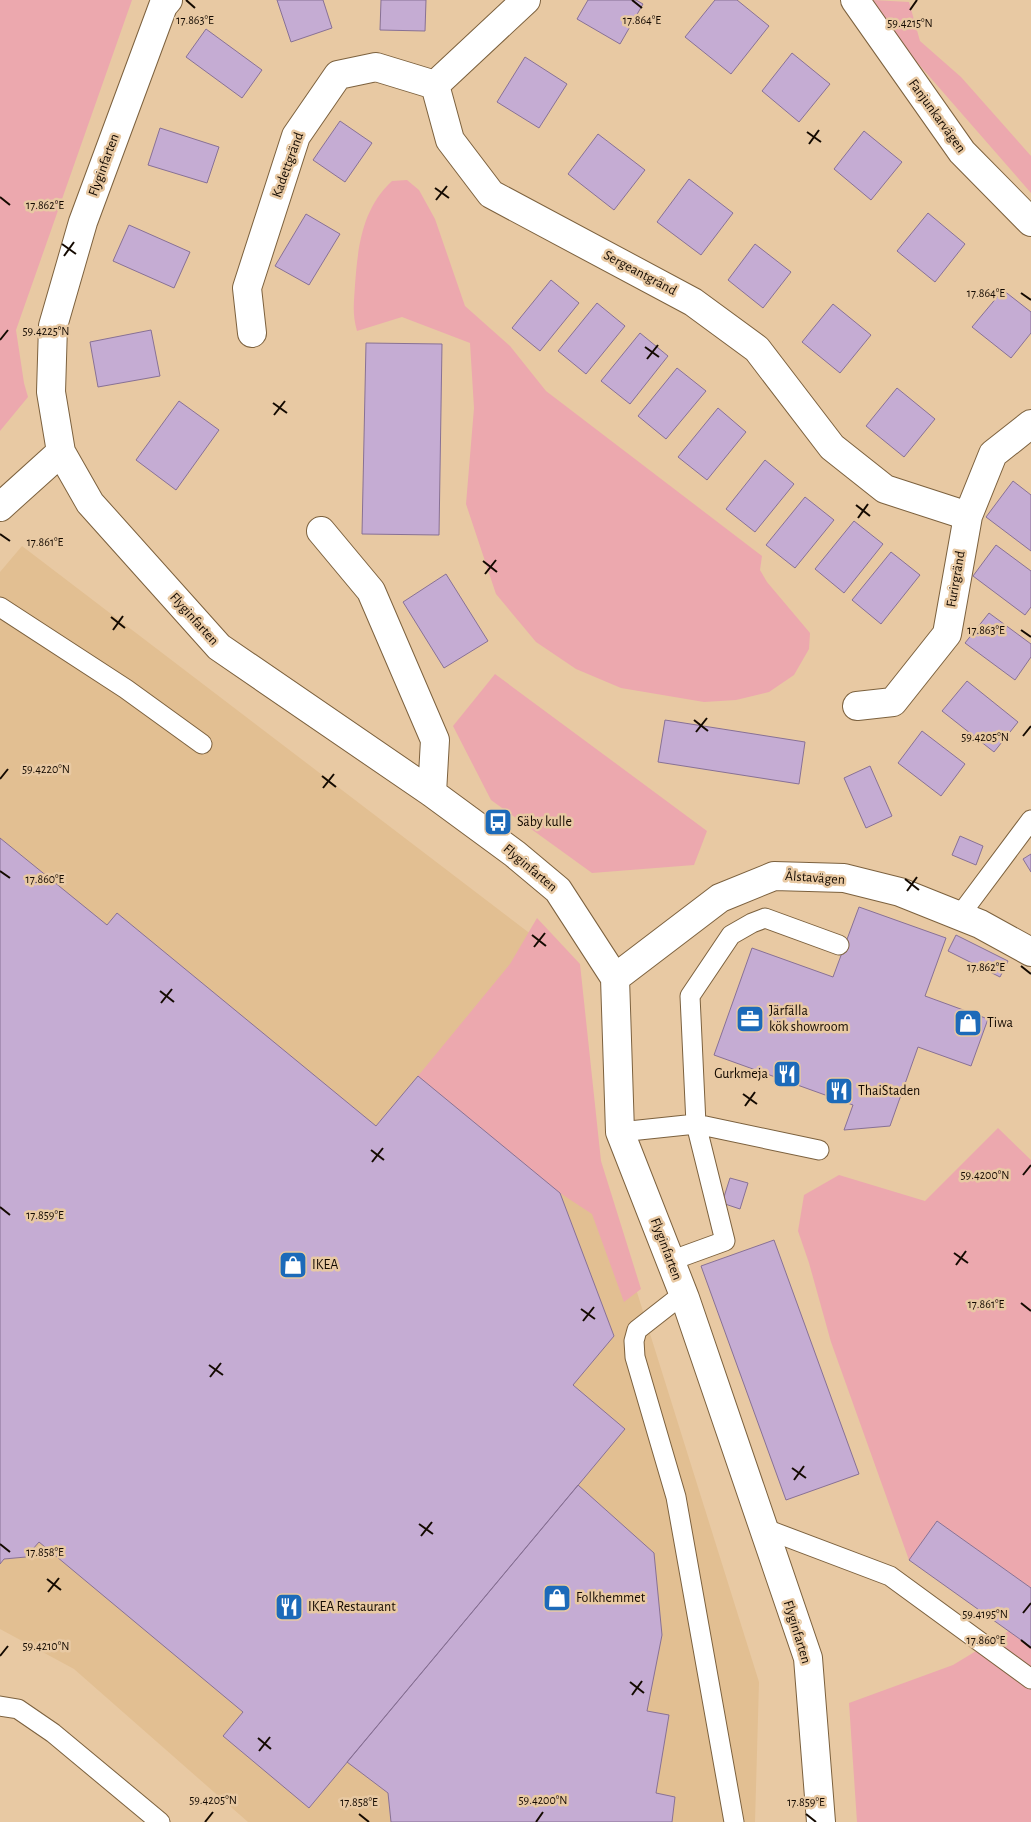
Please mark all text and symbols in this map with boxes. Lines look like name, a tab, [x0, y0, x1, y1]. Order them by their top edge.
text: 17.863°E	[176, 14, 214, 26]
text: 17.864°E	[623, 14, 661, 26]
text: 59.4215°N	[887, 17, 933, 29]
street label: Fanjunkarvägen	[906, 77, 968, 155]
street label: Kadettgränd	[270, 130, 306, 200]
street label: Flyginfarten	[86, 132, 122, 198]
text: 17.862°E	[26, 199, 64, 211]
street label: Sergeantgränd	[601, 248, 679, 298]
text: 17.864°E	[967, 287, 1005, 299]
text: 59.4225°N	[23, 325, 69, 337]
text: 17.861°E	[27, 536, 64, 548]
street label: Furirgränd	[944, 550, 968, 608]
street label: Flyginfarten	[167, 590, 221, 648]
text: 17.863°E	[967, 624, 1005, 636]
text: 59.4205°N	[961, 731, 1009, 743]
text: 59.4220°N	[22, 763, 70, 775]
bus stop icon: Säby kulle	[483, 807, 513, 837]
place label: Säby kulle	[517, 815, 572, 829]
street label: Flyginfarten	[500, 842, 560, 894]
street label: Ålstavägen	[785, 867, 846, 887]
text: 17.860°E	[26, 873, 65, 885]
text: 17.862°E	[967, 961, 1005, 973]
office icon: Järfälla kök showroom	[735, 1004, 765, 1034]
place label: Järfälla kök showroom	[769, 1004, 849, 1034]
shop icon: Tiwa	[953, 1008, 983, 1038]
place label: Tiwa	[987, 1016, 1013, 1030]
restaurant icon: Gurkmeja	[772, 1059, 802, 1089]
place label: Gurkmeja	[714, 1067, 769, 1081]
restaurant icon: ThaiStaden	[824, 1076, 854, 1106]
place label: ThaiStaden	[858, 1084, 920, 1098]
text: 59.4200°N	[960, 1169, 1010, 1181]
text: 17.859°E	[26, 1209, 64, 1221]
street label: Flyginfarten	[648, 1216, 684, 1282]
shop icon: IKEA	[278, 1250, 308, 1280]
place label: IKEA	[312, 1258, 338, 1272]
text: 17.861°E	[968, 1298, 1005, 1310]
text: 17.858°E	[26, 1546, 64, 1558]
shop icon: Folkhemmet	[542, 1583, 572, 1613]
place label: Folkhemmet	[576, 1591, 646, 1605]
restaurant icon: IKEA Restaurant	[274, 1592, 304, 1622]
street label: Flyginfarten	[781, 1599, 813, 1665]
place label: IKEA Restaurant	[308, 1600, 396, 1614]
text: 59.4195°N	[962, 1608, 1008, 1620]
text: 17.860°E	[967, 1634, 1006, 1646]
text: 59.4210°N	[23, 1640, 69, 1652]
text: 59.4205°N	[189, 1794, 237, 1806]
text: 59.4200°N	[518, 1794, 568, 1806]
text: 17.858°E	[340, 1796, 378, 1808]
text: 17.859°E	[787, 1796, 825, 1808]

